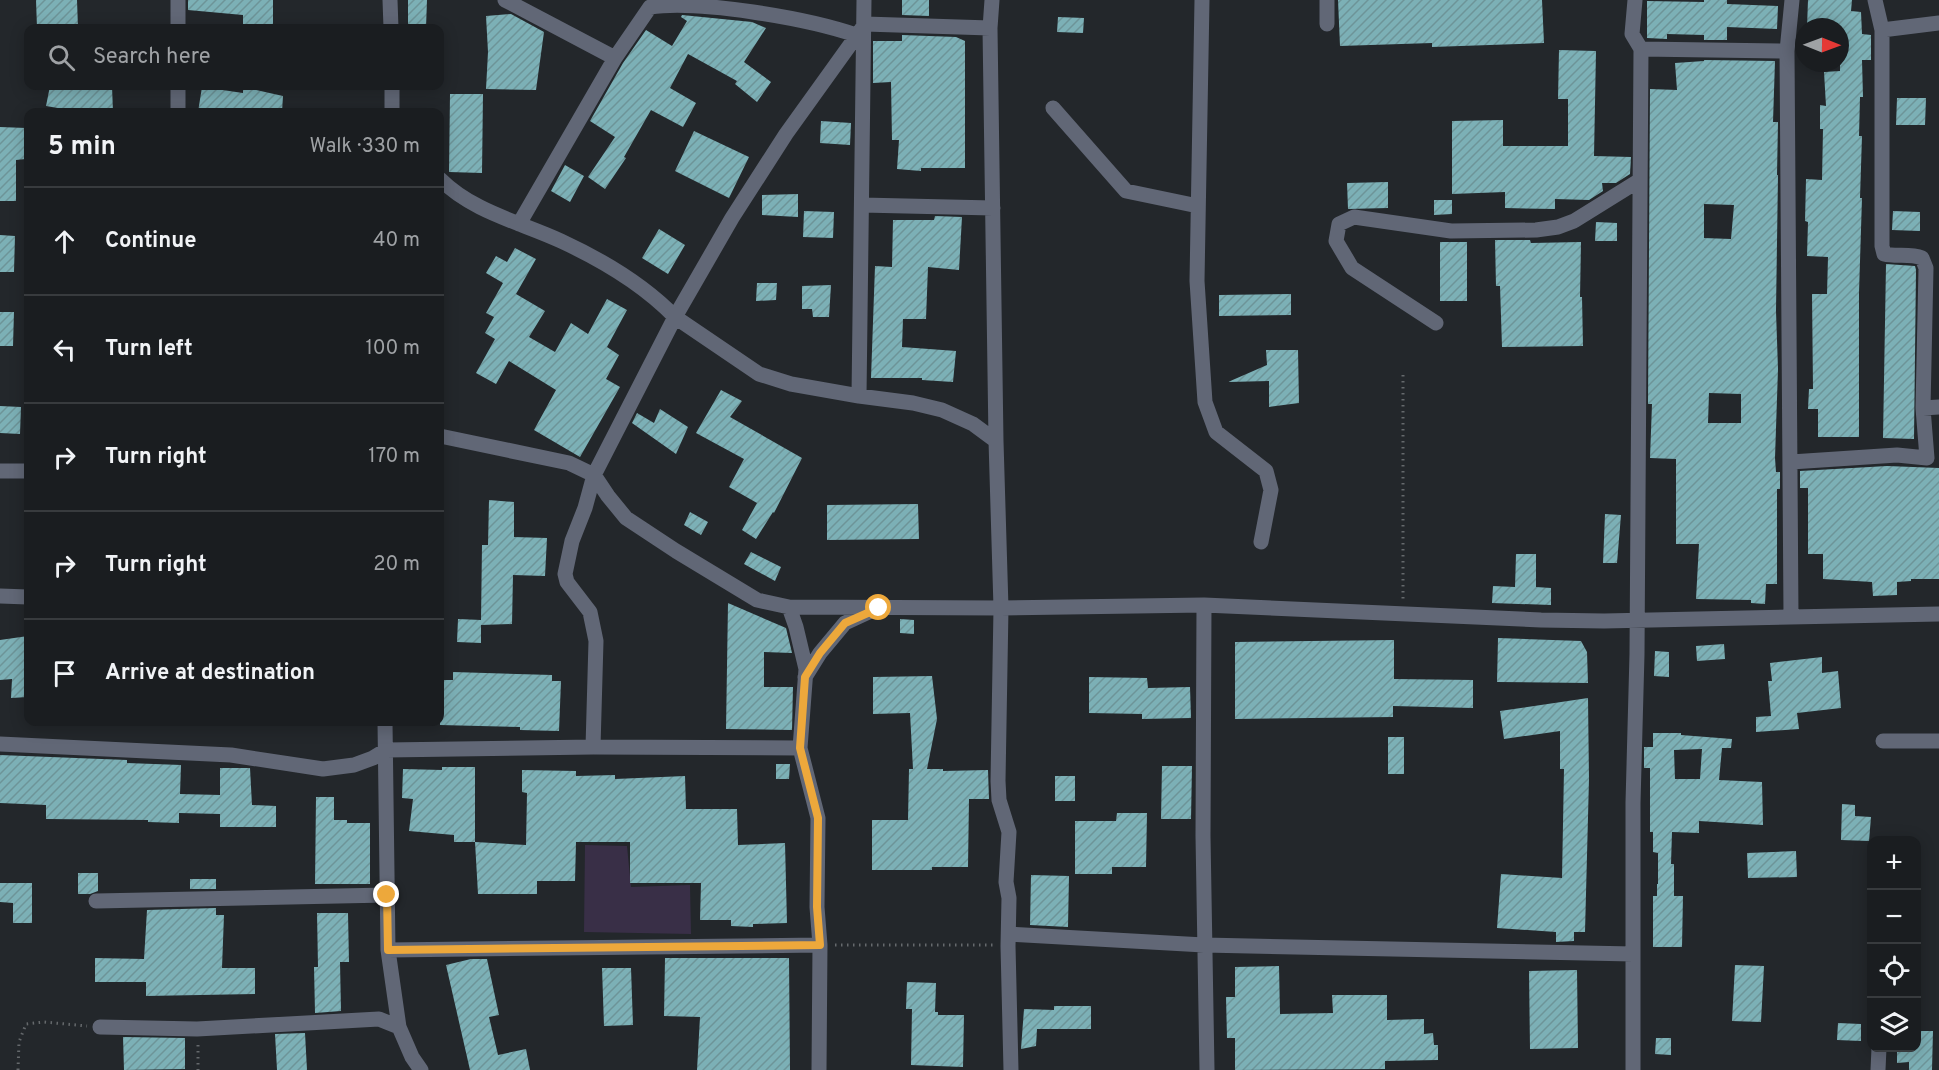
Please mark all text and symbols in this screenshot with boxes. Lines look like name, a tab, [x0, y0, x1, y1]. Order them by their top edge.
north arrow	[1795, 18, 1849, 72]
search box	[24, 24, 444, 90]
icon: search	[45, 41, 78, 74]
text: Search here	[93, 44, 211, 71]
text: 5 min	[48, 131, 116, 164]
text: Walk · 330 m	[310, 134, 420, 160]
icon: ahead	[48, 225, 81, 258]
text: Continue	[105, 228, 196, 255]
text: 40 m	[373, 228, 420, 254]
icon: left	[48, 333, 81, 366]
text: Turn left	[105, 336, 193, 363]
text: 100 m	[365, 336, 420, 362]
icon: right	[48, 441, 81, 474]
text: Turn right	[105, 444, 207, 471]
text: 170 m	[368, 444, 420, 470]
icon: right	[48, 549, 81, 582]
text: Turn right	[105, 552, 207, 579]
text: 20 m	[373, 552, 420, 578]
route start	[865, 594, 891, 620]
icon: arrive	[48, 657, 81, 690]
text: Arrive at destination	[105, 660, 315, 687]
map controls	[1867, 836, 1921, 1052]
button: +	[1867, 836, 1921, 890]
route end	[373, 881, 399, 907]
button: −	[1867, 890, 1921, 944]
button: locate	[1867, 944, 1921, 998]
button: layers	[1867, 998, 1921, 1052]

